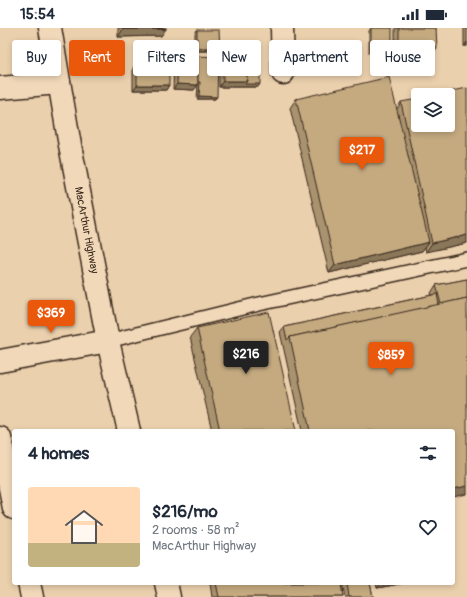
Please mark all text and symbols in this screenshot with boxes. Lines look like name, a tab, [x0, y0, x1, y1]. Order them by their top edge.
text: 15:54	[20, 5, 55, 24]
chip: Buy	[12, 40, 61, 76]
chip: Rent	[69, 40, 125, 76]
chip: Filters	[133, 40, 199, 76]
chip: New	[207, 40, 261, 76]
chip: Apartment	[269, 40, 362, 76]
chip: House	[370, 40, 435, 76]
map controls	[411, 88, 455, 132]
button: layers	[411, 88, 455, 132]
pin: $217	[338, 137, 386, 171]
text: $217	[349, 142, 375, 158]
street label: MacArthur Highway	[72, 186, 101, 275]
pin: $369	[27, 300, 75, 334]
text: $369	[37, 305, 65, 321]
pin: $216	[222, 341, 270, 375]
pin: $859	[367, 342, 415, 376]
text: $216	[233, 346, 259, 362]
text: $859	[377, 347, 405, 363]
icon: filters	[417, 442, 439, 464]
text: 4 homes	[28, 443, 89, 464]
text: $216/mo	[152, 501, 218, 522]
icon: home	[60, 503, 108, 551]
icon: heart	[417, 516, 439, 538]
text: 2 rooms · 58 m²	[152, 522, 239, 538]
text: MacArthur Highway	[152, 538, 256, 554]

